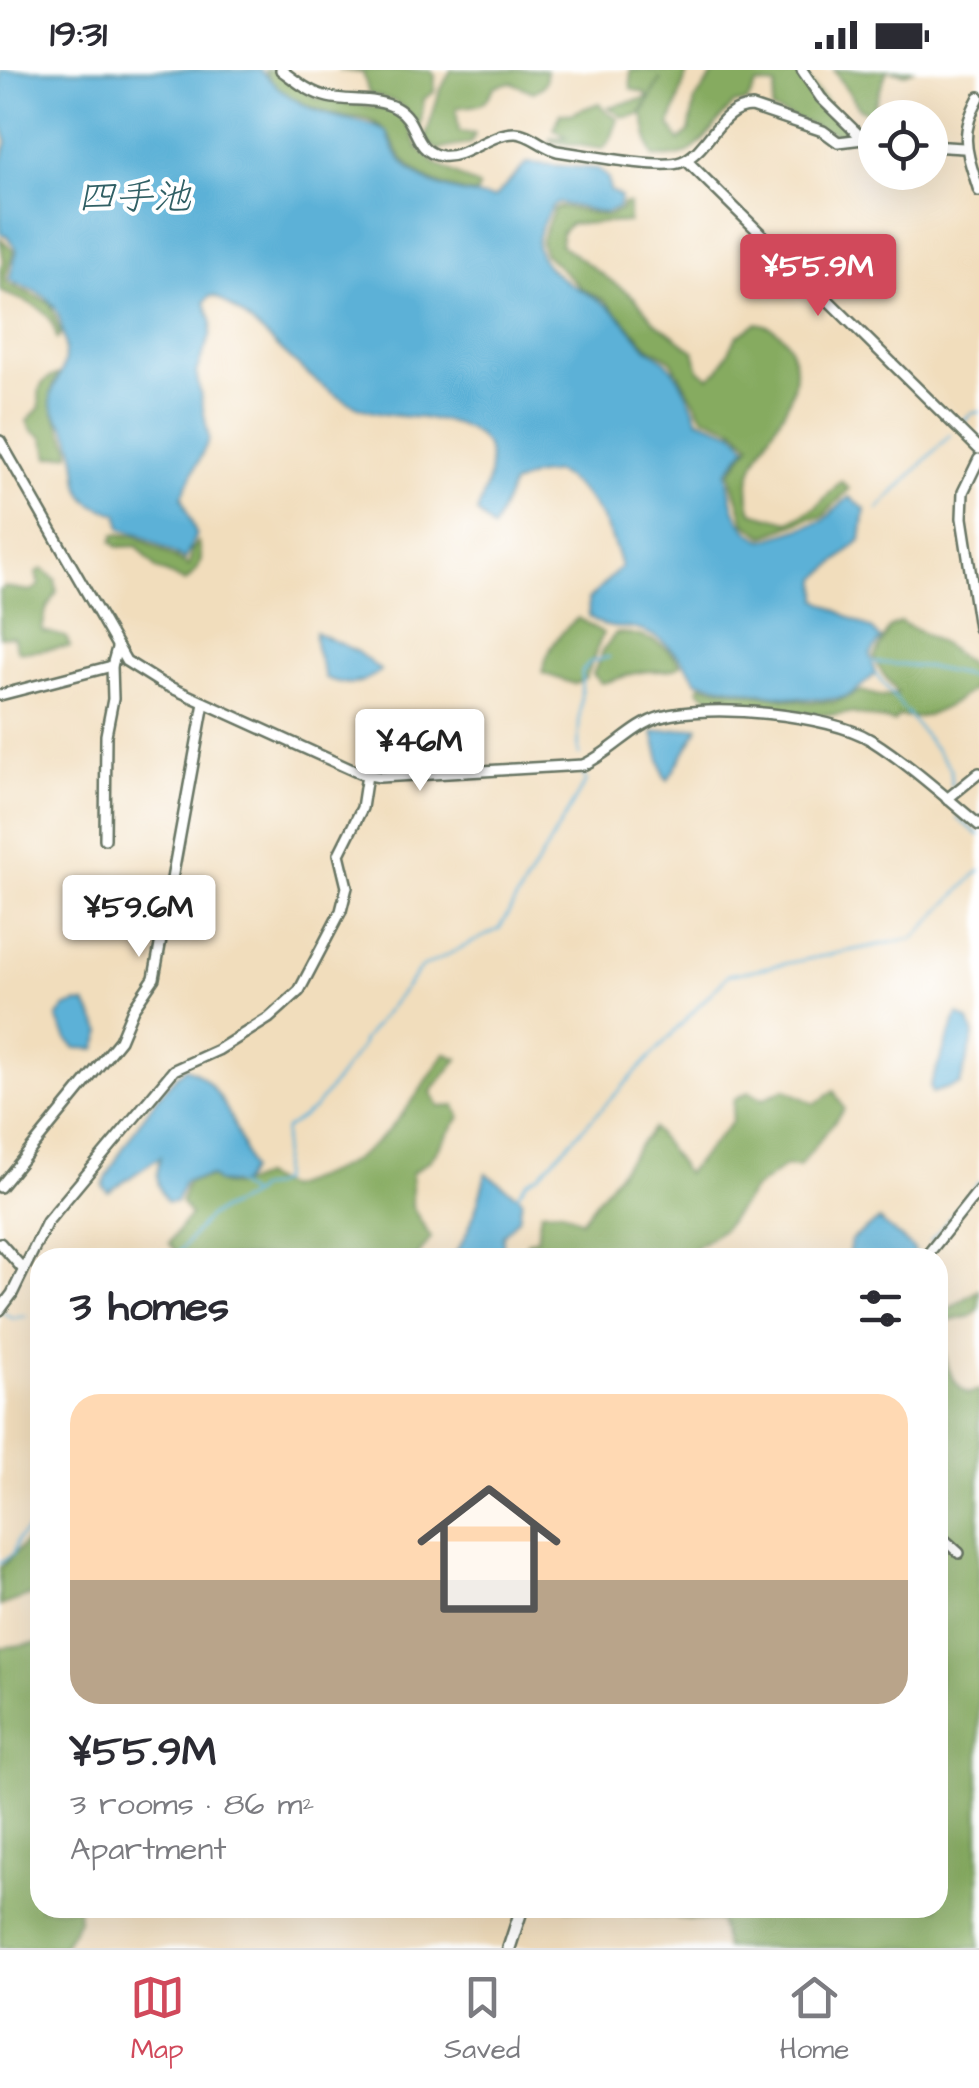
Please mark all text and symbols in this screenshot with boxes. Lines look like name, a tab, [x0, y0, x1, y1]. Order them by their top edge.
text: 19:31	[50, 9, 107, 61]
map controls	[858, 100, 948, 190]
button: locate	[858, 100, 948, 190]
water label: 四手池	[77, 172, 192, 224]
pin: ¥55.9M	[737, 234, 899, 319]
text: ¥55.9M	[762, 244, 874, 289]
pin: ¥46M	[361, 709, 479, 794]
text: ¥46M	[377, 719, 463, 764]
pin: ¥59.6M	[58, 875, 220, 960]
text: ¥59.6M	[85, 885, 194, 930]
text: 3 homes	[70, 1279, 229, 1337]
icon: filters	[853, 1281, 908, 1336]
icon: home	[399, 1459, 579, 1639]
text: ¥55.9M	[70, 1724, 216, 1782]
text: 3 rooms · 86 m²	[70, 1782, 314, 1827]
text: Apartment	[70, 1827, 226, 1872]
tab: Map	[130, 1970, 185, 2069]
tab: Saved	[444, 1970, 520, 2069]
tab: Home	[780, 1970, 849, 2069]

